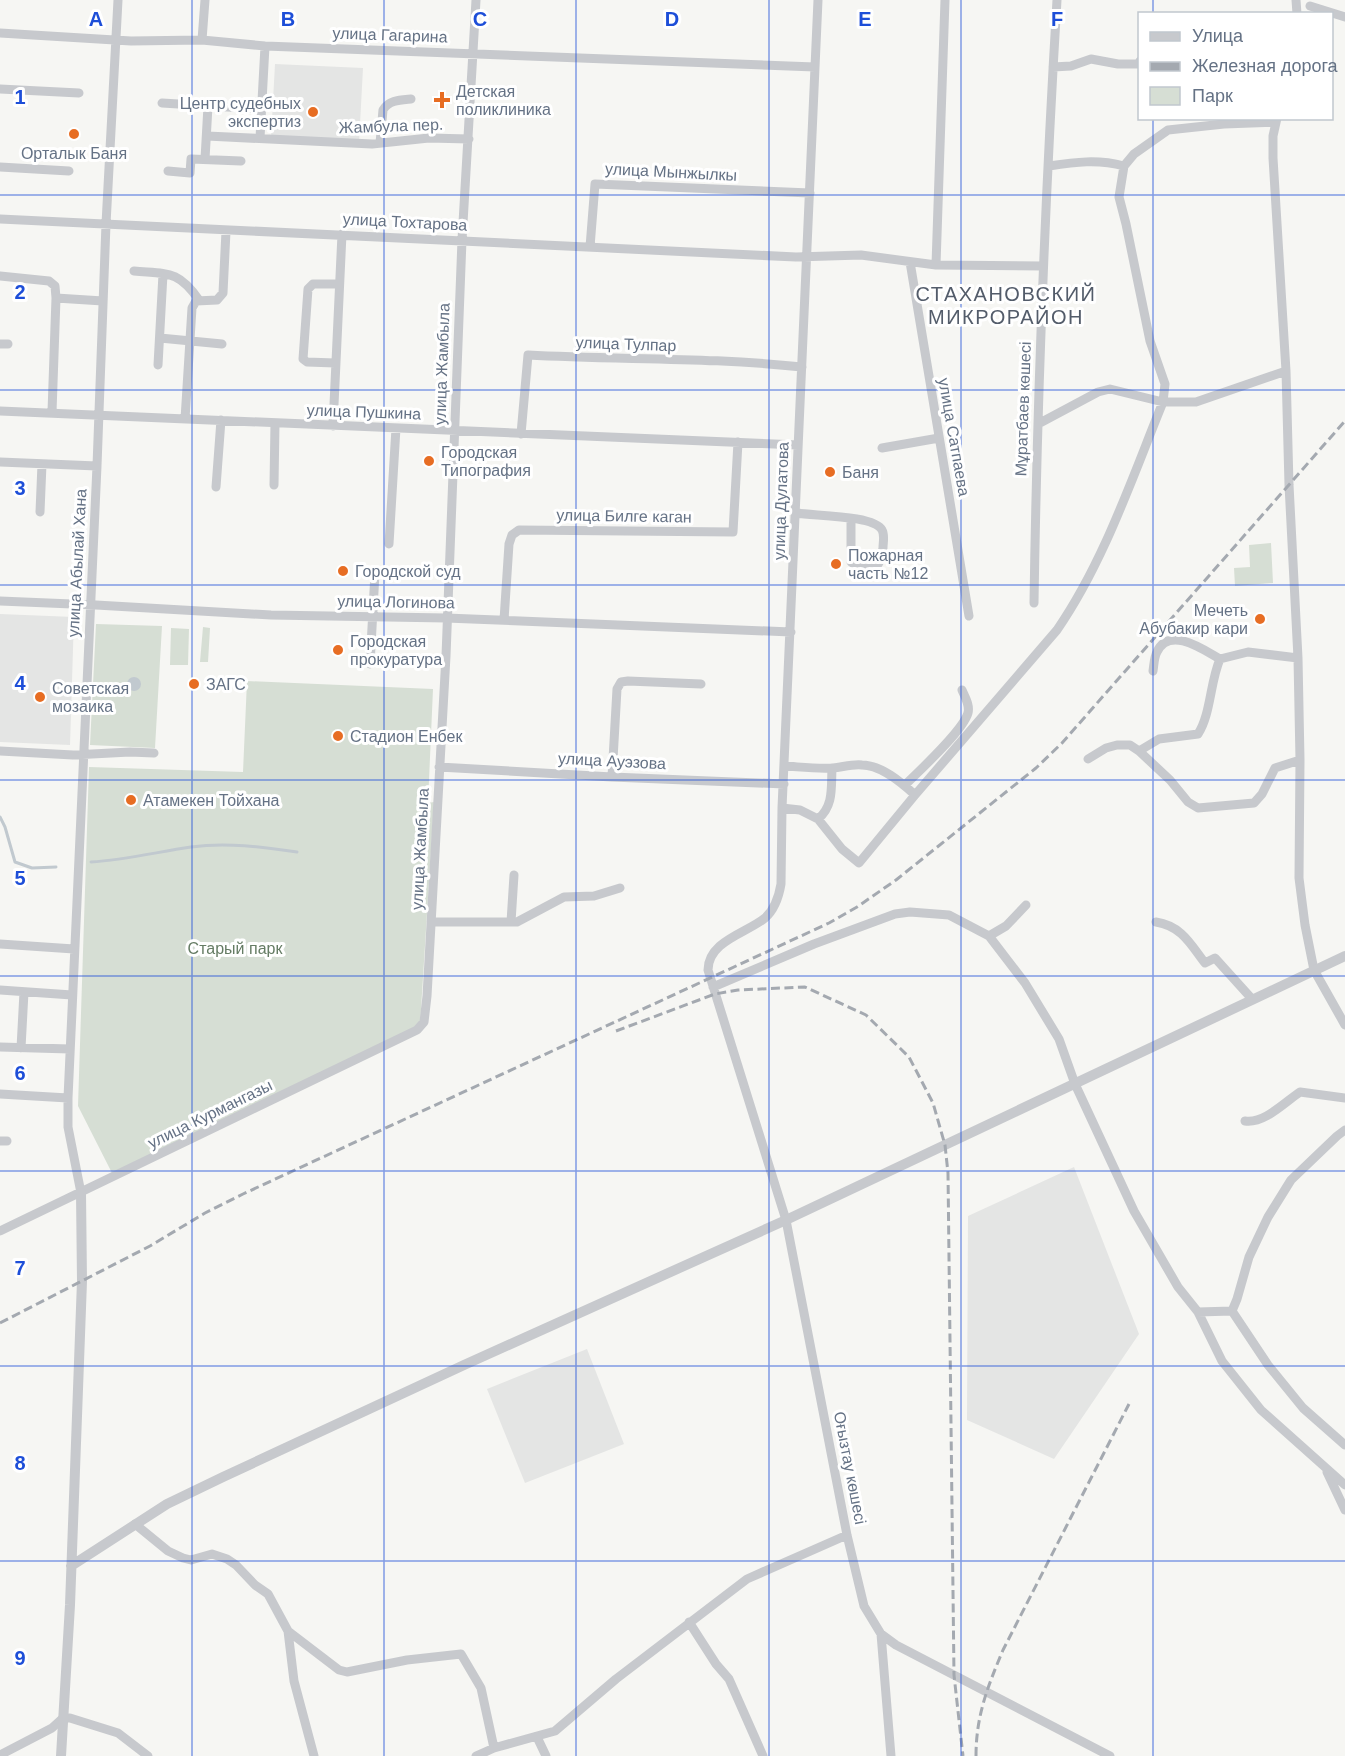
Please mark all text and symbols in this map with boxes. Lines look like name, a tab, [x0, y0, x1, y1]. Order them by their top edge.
text: A	[89, 8, 103, 30]
text: B	[281, 8, 295, 30]
text: C	[473, 8, 487, 30]
text: D	[665, 8, 679, 30]
text: E	[858, 8, 872, 30]
text: F	[1051, 8, 1063, 30]
legend	[1138, 12, 1333, 120]
street label: улица Гагарина	[332, 24, 448, 46]
text: Улица	[1192, 26, 1244, 46]
text: Железная дорога	[1192, 56, 1339, 76]
place label: Детская поликлиника	[456, 83, 551, 118]
text: 1	[14, 86, 26, 108]
text: Парк	[1192, 86, 1233, 106]
marker: Детская поликлиника	[433, 91, 451, 109]
place label: Центр судебных экспертиз	[180, 95, 301, 130]
marker: Центр судебных экспертиз	[306, 105, 320, 119]
street label: Жамбула пер.	[338, 116, 444, 136]
marker: Орталык Баня	[67, 127, 81, 141]
place label: Орталык Баня	[21, 145, 127, 162]
street label: улица Мынжылкы	[605, 160, 737, 184]
street label: улица Тохтарова	[342, 210, 468, 234]
text: 2	[14, 281, 26, 303]
district label: СТАХАНОВСКИЙ МИКРОРАЙОН	[916, 282, 1096, 328]
street label: улица Жамбыла	[431, 303, 453, 425]
street label: улица Тулпар	[575, 334, 677, 354]
street label: Мұратбаев көшесі	[1012, 341, 1034, 477]
street label: улица Сатпаева	[935, 377, 973, 498]
street label: улица Пушкина	[307, 402, 422, 422]
street label: улица Дулатова	[770, 441, 792, 560]
place label: Городская Типография	[441, 444, 531, 479]
marker: Городская Типография	[422, 454, 436, 468]
place label: Баня	[842, 464, 879, 481]
marker: Баня	[823, 465, 837, 479]
text: 3	[14, 477, 26, 499]
street label: улица Абылай Хана	[65, 488, 89, 638]
street label: улица Билге каган	[556, 506, 692, 526]
place label: Пожарная часть №12	[848, 547, 928, 582]
marker: Пожарная часть №12	[829, 557, 843, 571]
place label: Городской суд	[355, 563, 461, 580]
marker: Городской суд	[336, 564, 350, 578]
street label: улица Логинова	[337, 592, 455, 612]
place label: Мечеть Абубакир кари	[1139, 602, 1248, 637]
marker: Мечеть Абубакир кари	[1253, 612, 1267, 626]
place label: Городская прокуратура	[350, 633, 442, 668]
marker: Городская прокуратура	[331, 643, 345, 657]
text: 4	[14, 672, 26, 694]
place label: ЗАГС	[206, 676, 246, 693]
marker: ЗАГС	[187, 677, 201, 691]
place label: Советская мозаика	[52, 680, 129, 715]
marker: Советская мозаика	[33, 690, 47, 704]
place label: Стадион Енбек	[350, 728, 463, 745]
marker: Стадион Енбек	[331, 729, 345, 743]
street label: улица Ауэзова	[558, 750, 666, 772]
street label: улица Жамбыла	[408, 788, 432, 910]
place label: Атамекен Тойхана	[143, 792, 280, 809]
marker: Атамекен Тойхана	[124, 793, 138, 807]
text: 5	[14, 867, 26, 889]
park label: Старый парк	[188, 940, 283, 957]
text: 6	[14, 1062, 26, 1084]
street label: улица Курмангазы	[145, 1076, 275, 1152]
text: 7	[14, 1257, 26, 1279]
street label: Оғызтау көшесі	[831, 1410, 869, 1526]
text: 8	[14, 1452, 26, 1474]
text: 9	[14, 1647, 26, 1669]

